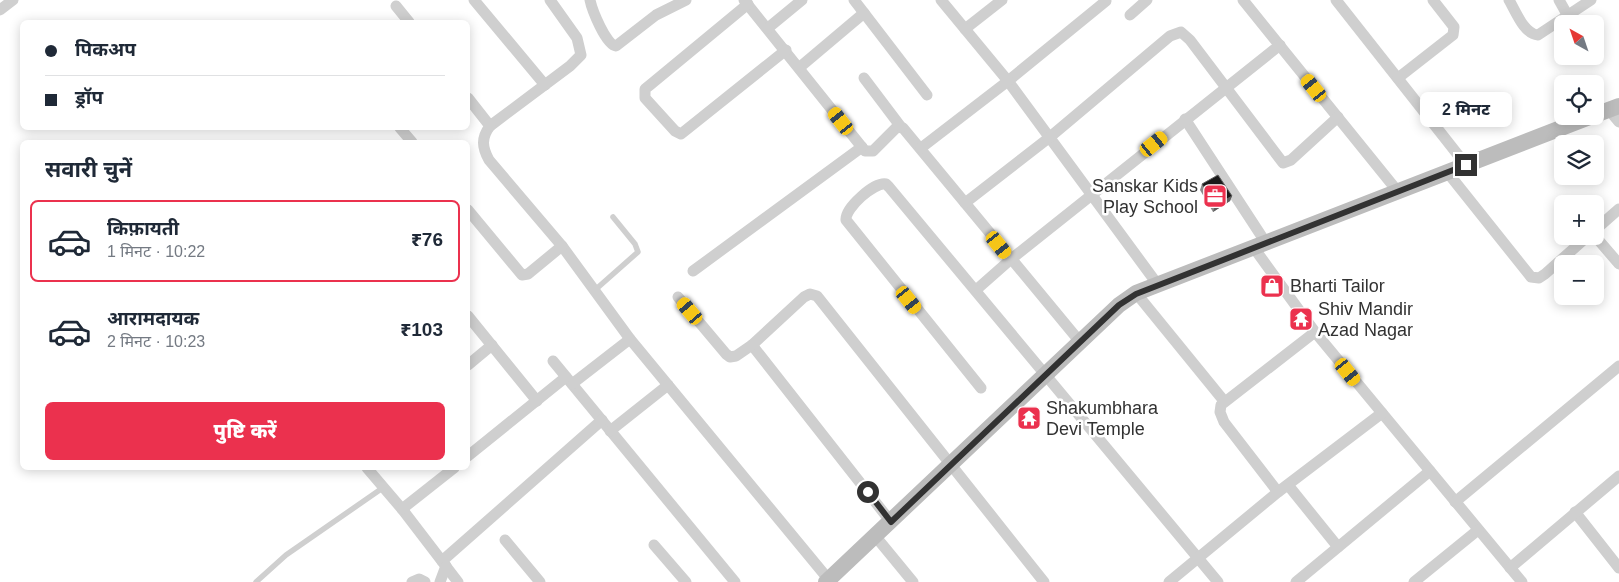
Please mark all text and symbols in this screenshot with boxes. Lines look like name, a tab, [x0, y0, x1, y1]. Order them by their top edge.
north arrow	[1554, 15, 1604, 65]
map controls	[1554, 15, 1604, 305]
text: पिकअप	[75, 39, 136, 60]
car	[1298, 72, 1329, 104]
button: locate	[1554, 75, 1604, 125]
text: ड्रॉप	[75, 87, 103, 108]
callout: 2 मिनट	[1420, 92, 1512, 128]
text: 2 मिनट	[1442, 101, 1490, 118]
car	[825, 105, 856, 137]
car	[1137, 129, 1170, 159]
button: layers	[1554, 135, 1604, 185]
route end	[1455, 154, 1477, 176]
text: सवारी चुनें	[45, 157, 132, 182]
place label: Sanskar Kids Play School	[1092, 176, 1198, 217]
office icon: Sanskar Kids Play School	[1202, 183, 1228, 209]
button: +	[1554, 195, 1604, 245]
text: किफ़ायती	[107, 218, 179, 239]
icon: car	[47, 219, 92, 264]
text: ₹76	[411, 229, 443, 250]
car	[983, 229, 1014, 261]
text: 1 मिनट · 10:22	[107, 243, 205, 260]
button: −	[1554, 255, 1604, 305]
shop icon: Bharti Tailor	[1259, 273, 1285, 299]
place label: Bharti Tailor	[1290, 276, 1385, 296]
car	[893, 284, 924, 316]
car	[674, 295, 705, 327]
place label: Shiv Mandir Azad Nagar	[1318, 299, 1413, 340]
temple icon: Shiv Mandir Azad Nagar	[1288, 306, 1314, 332]
text: आरामदायक	[107, 308, 199, 329]
icon: car	[47, 309, 92, 354]
text: ₹103	[400, 319, 443, 340]
text: 2 मिनट · 10:23	[107, 333, 205, 350]
car	[1332, 356, 1363, 388]
place label: Shakumbhara Devi Temple	[1046, 398, 1159, 439]
button: पुष्टि करें	[45, 402, 445, 460]
temple icon: Shakumbhara Devi Temple	[1016, 405, 1042, 431]
route start	[857, 481, 879, 503]

